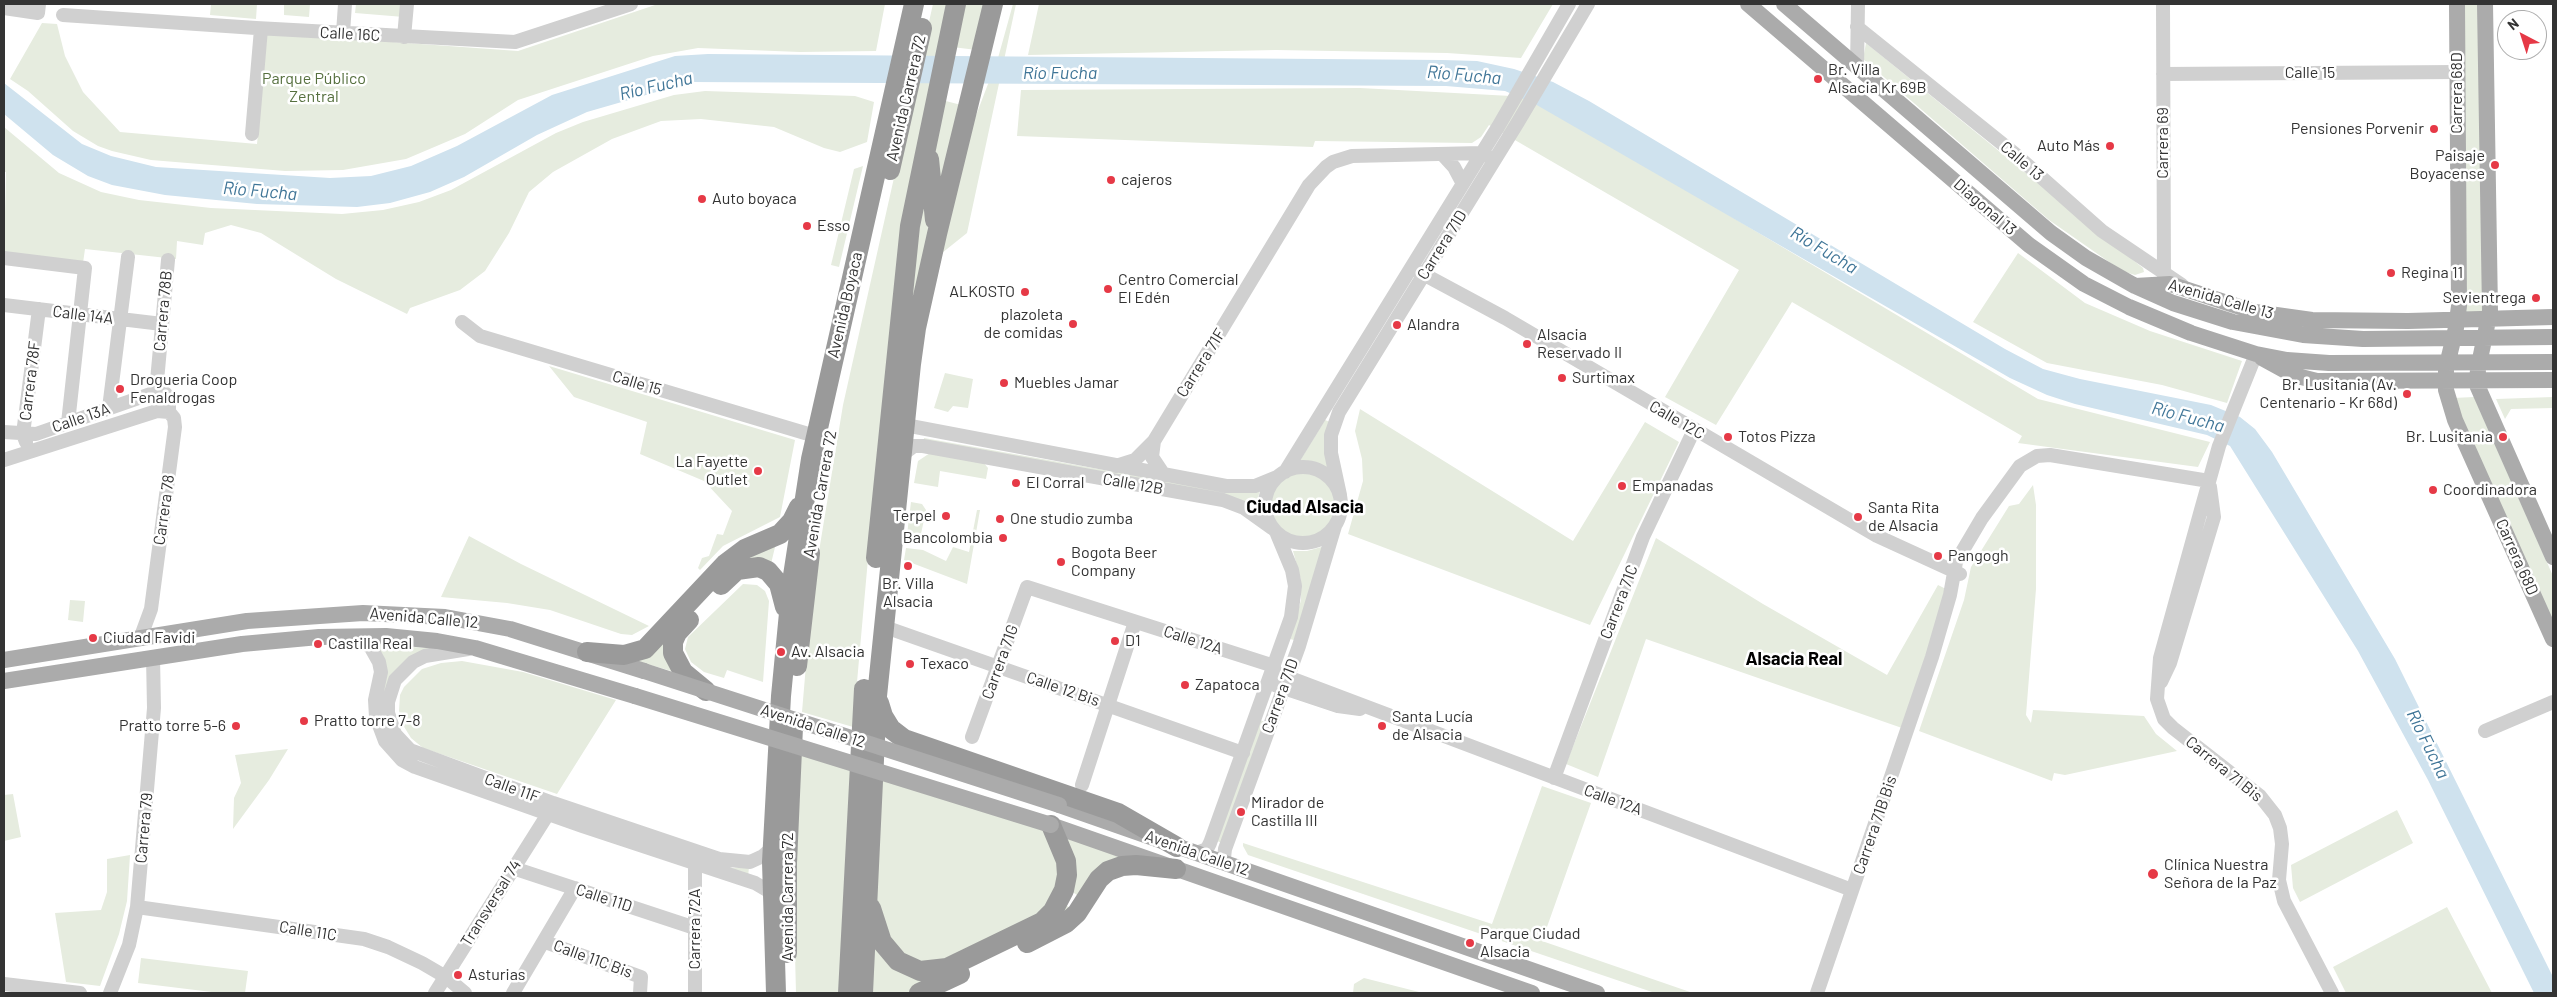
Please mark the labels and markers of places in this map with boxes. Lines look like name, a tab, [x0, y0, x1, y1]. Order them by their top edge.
place label: Br. Villa Alsacia Kr 69B	[1828, 60, 1926, 98]
marker: Br. Villa Alsacia Kr 69B	[1812, 73, 1824, 85]
place label: Pensiones Porvenir	[2291, 119, 2424, 139]
marker: Pensiones Porvenir	[2428, 123, 2440, 135]
place label: Auto Más	[2037, 136, 2100, 156]
marker: Auto Más	[2104, 140, 2116, 152]
place label: Paisaje Boyacense	[2410, 146, 2485, 184]
marker: Paisaje Boyacense	[2489, 159, 2501, 171]
place label: cajeros	[1121, 170, 1172, 190]
marker: cajeros	[1105, 174, 1117, 186]
place label: Auto boyaca	[712, 189, 797, 209]
marker: Auto boyaca	[696, 193, 708, 205]
place label: Esso	[817, 216, 851, 236]
marker: Esso	[801, 220, 813, 232]
place label: Regina 11	[2401, 263, 2463, 283]
marker: Regina 11	[2385, 267, 2397, 279]
place label: Centro Comercial El Edén	[1118, 270, 1238, 308]
place label: ALKOSTO	[949, 282, 1015, 302]
marker: Centro Comercial El Edén	[1102, 283, 1114, 295]
marker: ALKOSTO	[1019, 286, 1031, 298]
place label: Sevientrega	[2443, 288, 2526, 308]
marker: Sevientrega	[2530, 292, 2542, 304]
place label: plazoleta de comidas	[984, 305, 1063, 343]
place label: Alandra	[1407, 315, 1460, 335]
marker: plazoleta de comidas	[1067, 318, 1079, 330]
marker: Alandra	[1391, 319, 1403, 331]
place label: Alsacia Reservado II	[1537, 325, 1622, 363]
marker: Alsacia Reservado II	[1521, 338, 1533, 350]
place label: Surtimax	[1572, 368, 1635, 388]
place label: Drogueria Coop Fenaldrogas	[130, 370, 237, 408]
marker: Surtimax	[1556, 372, 1568, 384]
place label: Muebles Jamar	[1014, 373, 1119, 393]
place label: Br. Lusitania (Av. Centenario - Kr 68d)	[2260, 375, 2397, 413]
marker: Muebles Jamar	[998, 377, 1010, 389]
marker: Drogueria Coop Fenaldrogas	[114, 383, 126, 395]
marker: Br. Lusitania (Av. Centenario - Kr 68d)	[2401, 388, 2413, 400]
place label: Totos Pizza	[1738, 427, 1816, 447]
place label: Br. Lusitania	[2406, 427, 2493, 447]
marker: Totos Pizza	[1722, 431, 1734, 443]
marker: Br. Lusitania	[2497, 431, 2509, 443]
place label: La Fayette Outlet	[675, 452, 748, 490]
marker: La Fayette Outlet	[752, 465, 764, 477]
place label: El Corral	[1026, 473, 1084, 493]
place label: Empanadas	[1632, 476, 1713, 496]
marker: El Corral	[1010, 477, 1022, 489]
marker: Empanadas	[1616, 480, 1628, 492]
place label: Coordinadora	[2443, 480, 2537, 500]
marker: Coordinadora	[2427, 484, 2439, 496]
place label: Santa Rita de Alsacia	[1868, 498, 1939, 536]
place label: Terpel	[893, 506, 936, 526]
place label: One studio zumba	[1010, 509, 1133, 529]
marker: Terpel	[940, 510, 952, 522]
marker: Santa Rita de Alsacia	[1852, 511, 1864, 523]
marker: One studio zumba	[994, 513, 1006, 525]
place label: Bancolombia	[903, 528, 993, 548]
marker: Bancolombia	[997, 532, 1009, 544]
place label: Bogota Beer Company	[1071, 543, 1157, 581]
place label: Pangogh	[1948, 546, 2009, 566]
marker: Pangogh	[1932, 550, 1944, 562]
marker: Bogota Beer Company	[1055, 556, 1067, 568]
marker: Br. Villa Alsacia	[902, 560, 914, 572]
place label: Br. Villa Alsacia	[882, 574, 934, 612]
place label: Ciudad Favidi	[103, 628, 195, 648]
place label: D1	[1125, 631, 1140, 651]
marker: Ciudad Favidi	[87, 632, 99, 644]
place label: Castilla Real	[328, 634, 412, 654]
marker: D1	[1109, 635, 1121, 647]
marker: Castilla Real	[312, 638, 324, 650]
place label: Av. Alsacia	[791, 642, 865, 662]
marker: Av. Alsacia	[775, 646, 787, 658]
place label: Texaco	[920, 654, 969, 674]
marker: Texaco	[904, 658, 916, 670]
place label: Zapatoca	[1195, 675, 1260, 695]
marker: Zapatoca	[1179, 679, 1191, 691]
place label: Santa Lucía de Alsacia	[1392, 707, 1473, 745]
place label: Pratto torre 7-8	[314, 711, 421, 731]
marker: Pratto torre 7-8	[298, 715, 310, 727]
place label: Pratto torre 5-6	[119, 716, 226, 736]
marker: Pratto torre 5-6	[230, 720, 242, 732]
marker: Santa Lucía de Alsacia	[1376, 720, 1388, 732]
place label: Mirador de Castilla III	[1251, 793, 1324, 831]
marker: Mirador de Castilla III	[1235, 806, 1247, 818]
place label: Clínica Nuestra Señora de la Paz	[2164, 855, 2277, 893]
marker: Clínica Nuestra Señora de la Paz	[2146, 867, 2160, 881]
place label: Parque Ciudad Alsacia	[1480, 924, 1580, 962]
marker: Parque Ciudad Alsacia	[1464, 937, 1476, 949]
place label: Asturias	[468, 965, 526, 985]
marker: Asturias	[452, 969, 464, 981]

